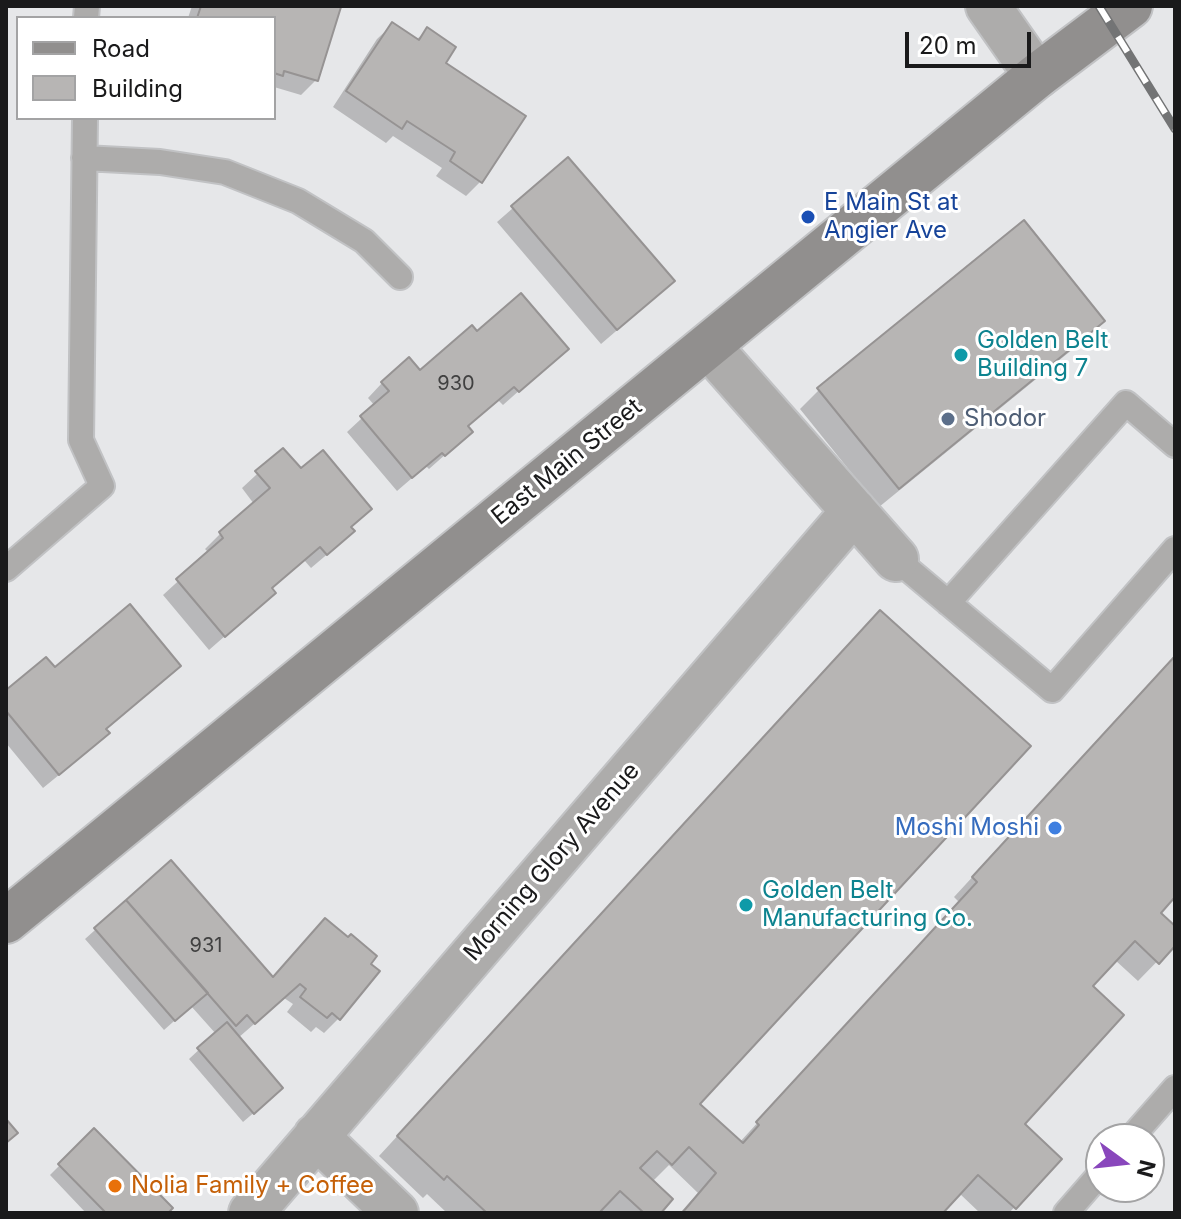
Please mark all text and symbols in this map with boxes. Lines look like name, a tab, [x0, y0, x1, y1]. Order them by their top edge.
legend	[16, 16, 276, 120]
scale bar	[909, 16, 1035, 66]
text: 20 m	[919, 31, 977, 60]
text: Road	[92, 34, 150, 63]
text: Building	[92, 74, 183, 103]
place label: E Main St at Angier Ave	[824, 189, 958, 245]
marker: E Main St at Angier Ave	[799, 208, 817, 226]
place label: Golden Belt Building 7	[977, 327, 1108, 383]
marker: Golden Belt Building 7	[952, 346, 970, 364]
house number: 930	[437, 372, 475, 396]
street label: East Main Street	[486, 393, 648, 531]
place label: Shodor	[964, 405, 1046, 433]
marker: Shodor	[939, 410, 957, 428]
street label: Morning Glory Avenue	[458, 757, 646, 967]
place label: Moshi Moshi	[895, 814, 1039, 842]
marker: Moshi Moshi	[1046, 819, 1064, 837]
place label: Golden Belt Manufacturing Co.	[762, 877, 973, 933]
marker: Golden Belt Manufacturing Co.	[737, 896, 755, 914]
house number: 931	[190, 934, 222, 958]
north arrow	[1085, 1123, 1165, 1203]
text: N	[1132, 1157, 1161, 1180]
place label: Nolia Family + Coffee	[131, 1172, 374, 1200]
marker: Nolia Family + Coffee	[106, 1177, 124, 1195]

